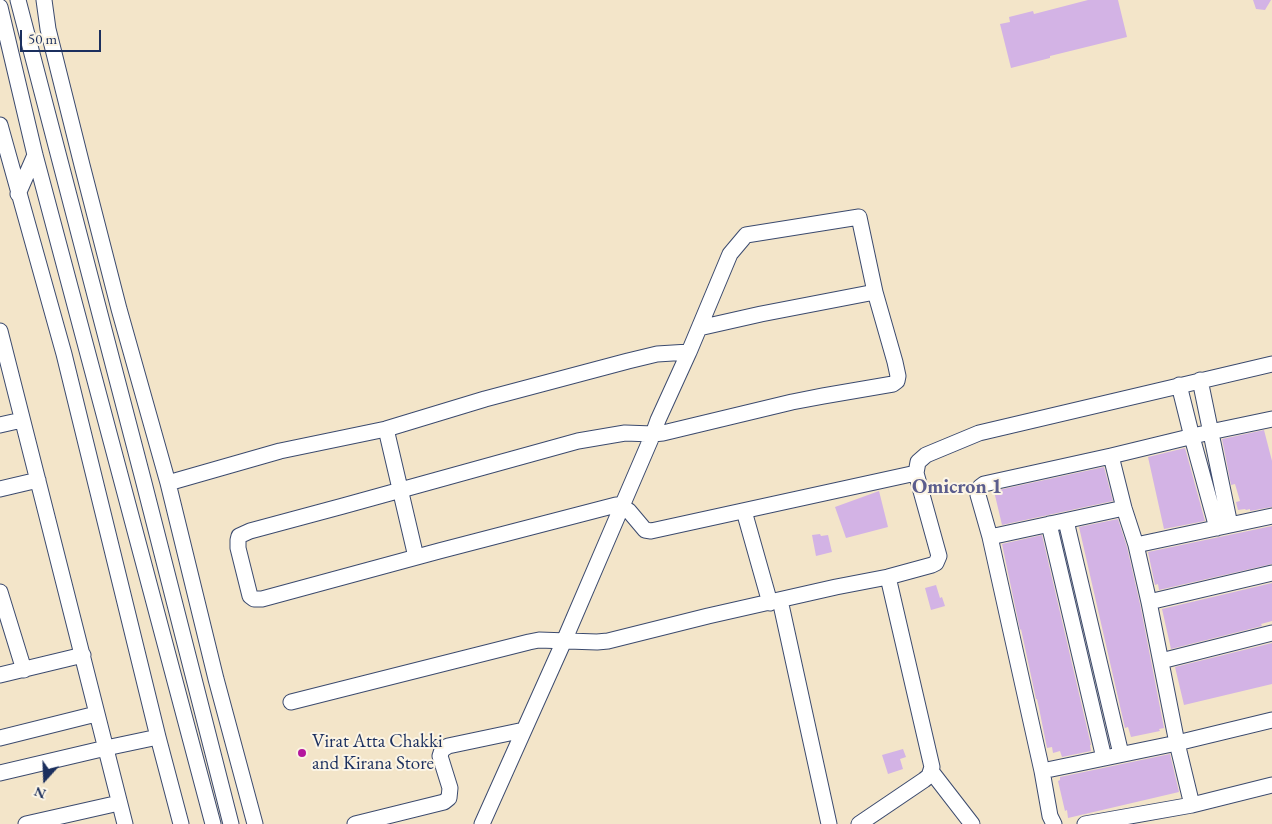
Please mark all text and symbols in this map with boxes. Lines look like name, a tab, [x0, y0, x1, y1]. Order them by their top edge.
scale bar	[22, 20, 104, 52]
text: 50 m	[28, 29, 57, 48]
district label: Omicron 1	[912, 476, 1002, 500]
place label: Virat Atta Chakki and Kirana Store	[312, 731, 443, 775]
marker: Virat Atta Chakki and Kirana Store	[296, 747, 308, 759]
north arrow	[20, 754, 70, 804]
text: N	[31, 783, 48, 803]

